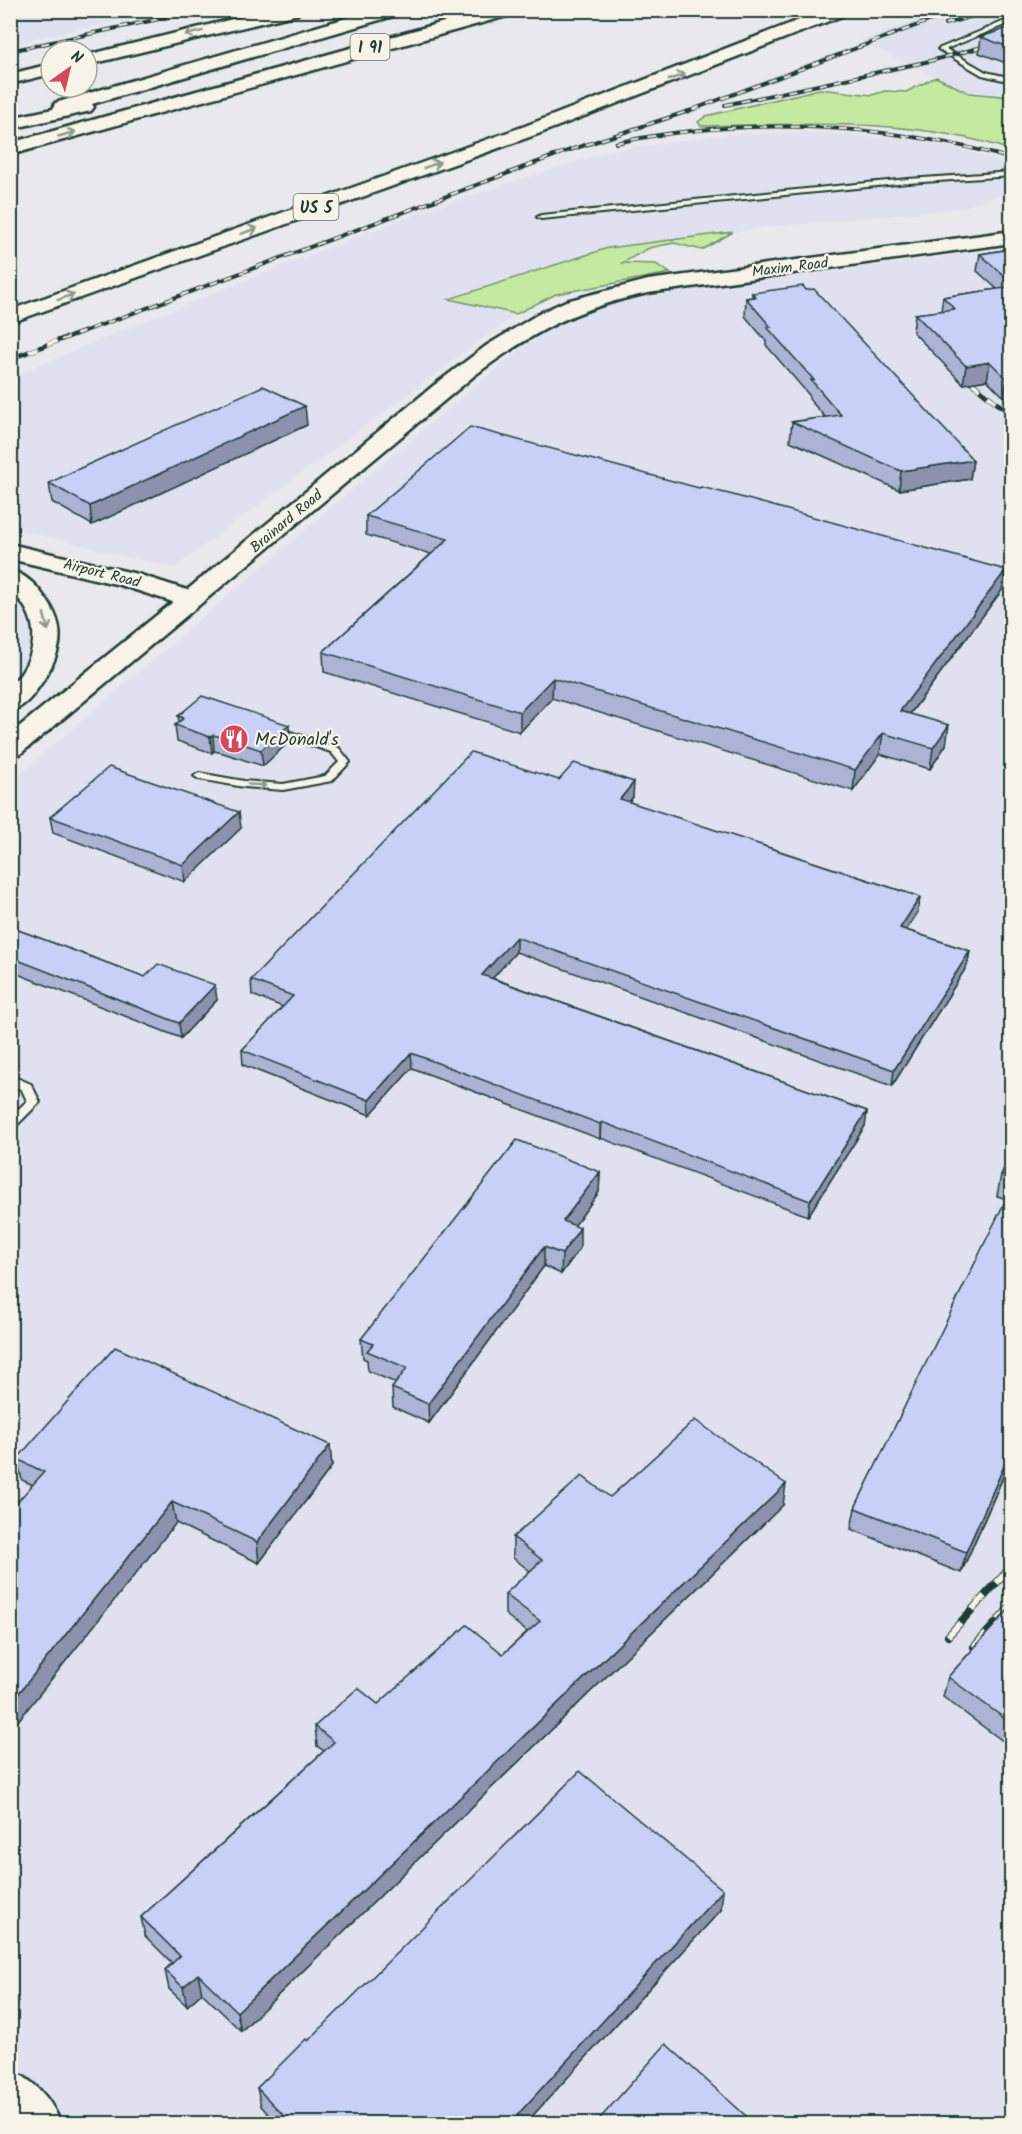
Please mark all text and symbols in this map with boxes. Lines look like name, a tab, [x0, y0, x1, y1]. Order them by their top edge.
one-way arrow	[185, 28, 204, 40]
road number: I 91	[350, 34, 389, 60]
north arrow	[39, 39, 99, 99]
text: N	[65, 45, 88, 71]
one-way arrow	[667, 71, 686, 82]
one-way arrow	[57, 127, 76, 139]
one-way arrow	[423, 159, 441, 170]
road number: US 5	[294, 194, 338, 220]
one-way arrow	[239, 225, 258, 236]
street label: Maxim Road	[751, 251, 830, 285]
one-way arrow	[56, 291, 74, 302]
street label: Brainard Road	[245, 484, 329, 559]
street label: Airport Road	[61, 553, 143, 595]
one-way arrow	[40, 612, 52, 631]
restaurant icon: McDonald's	[218, 723, 250, 755]
place label: McDonald's	[255, 726, 339, 755]
one-way arrow	[247, 780, 267, 791]

